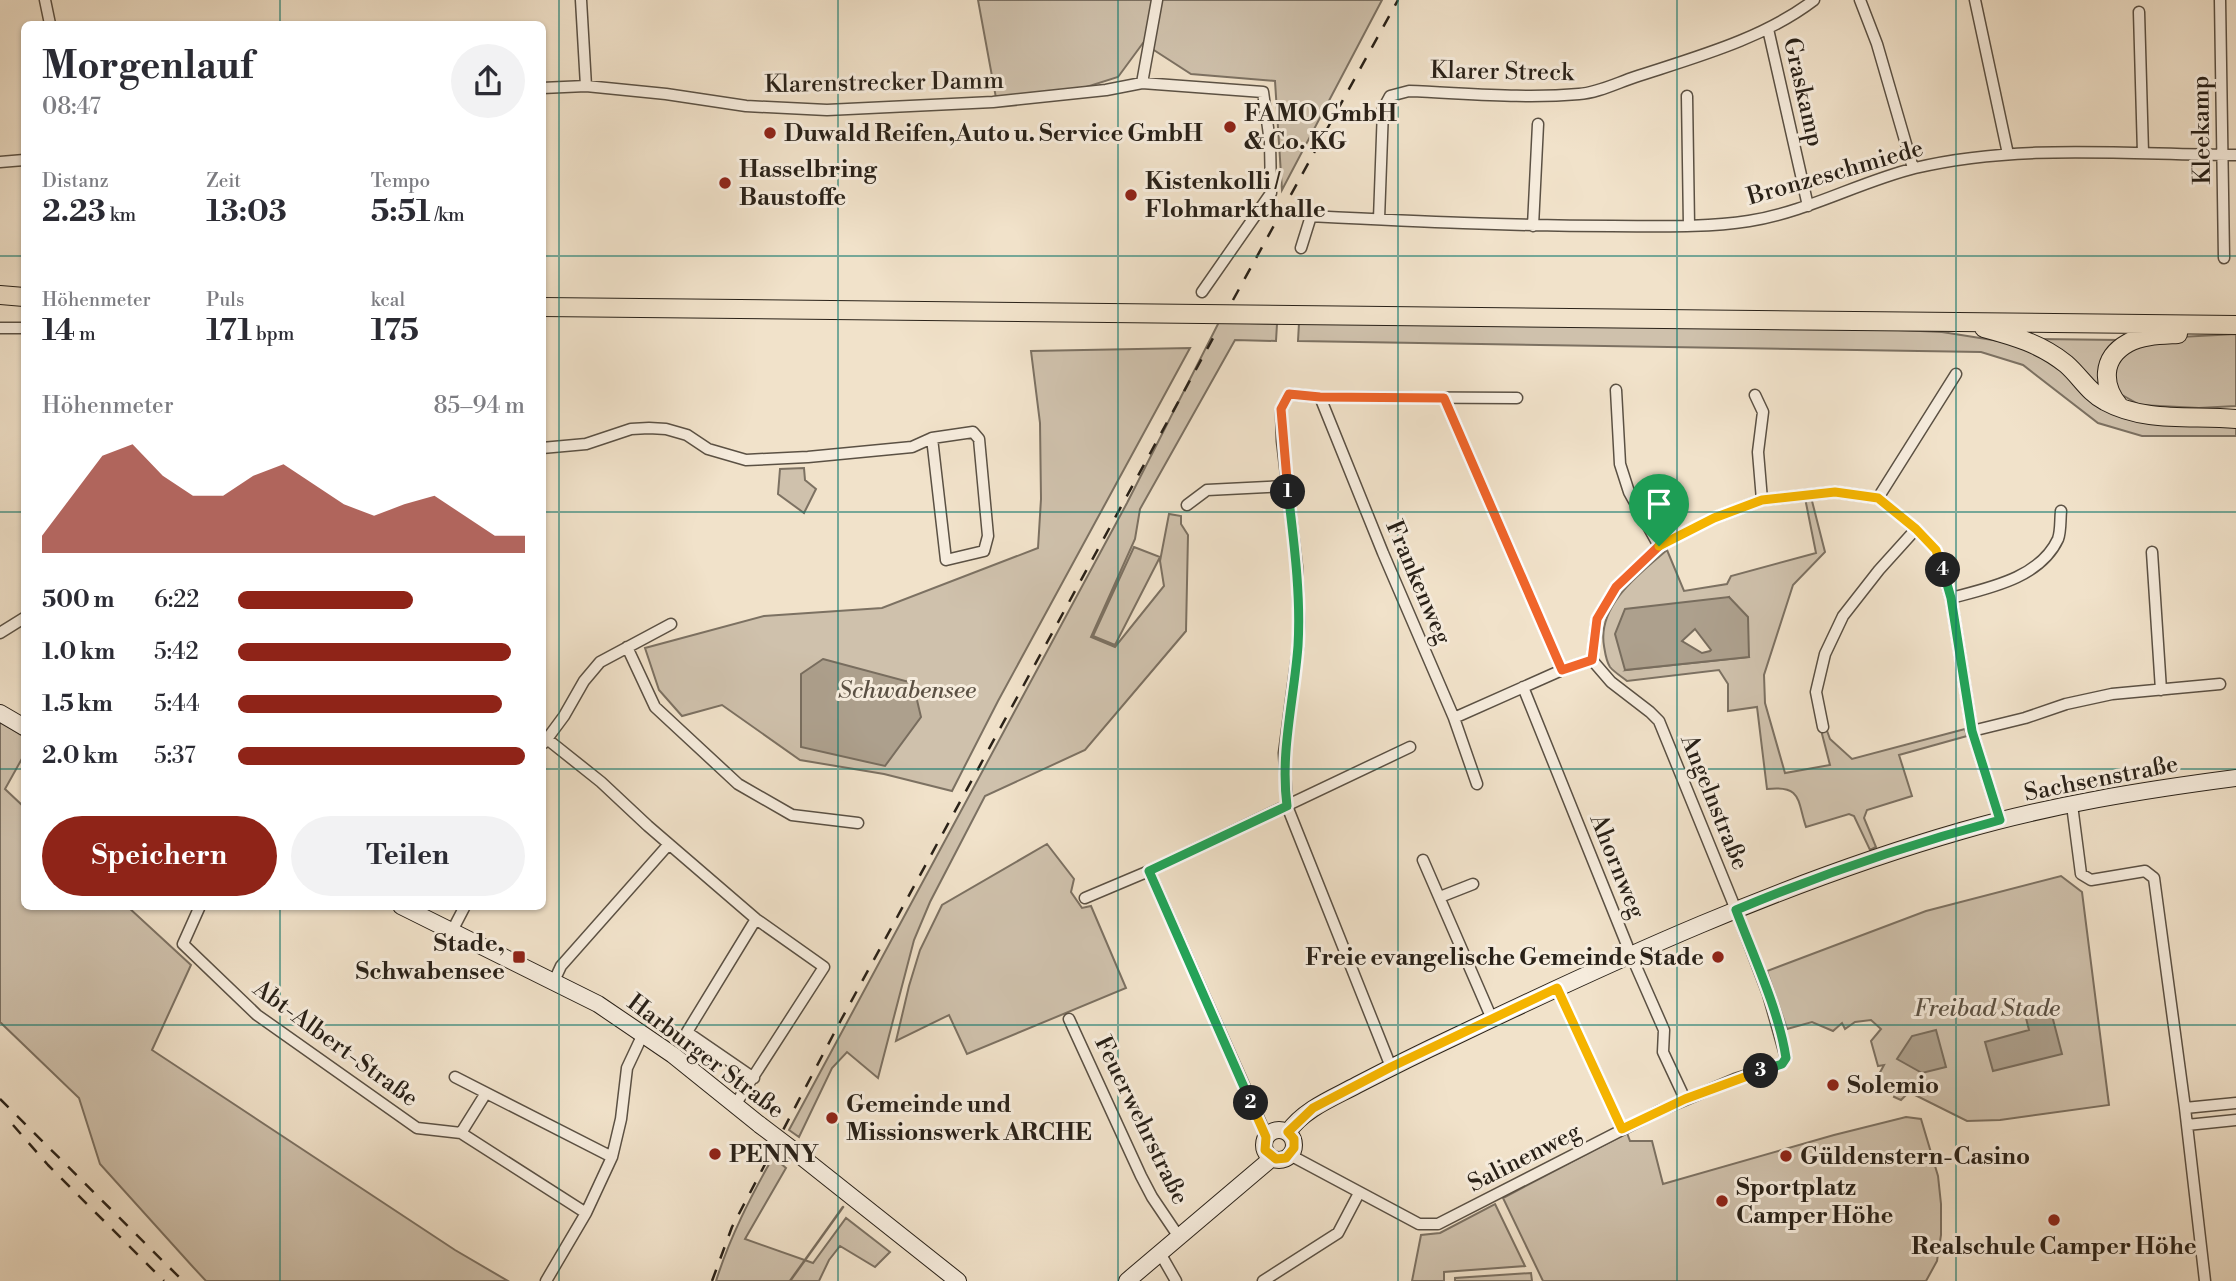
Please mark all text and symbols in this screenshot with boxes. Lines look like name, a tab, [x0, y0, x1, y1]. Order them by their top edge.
street label: Graskamp	[1776, 35, 1830, 150]
text: Morgenlauf	[42, 43, 253, 90]
button: share	[451, 44, 525, 118]
street label: Klarer Streck	[1430, 56, 1575, 88]
street label: Klarenstrecker Damm	[764, 66, 1004, 100]
street label: Kleekamp	[2186, 75, 2218, 185]
text: 08:47	[42, 93, 101, 121]
place label: FAMO GmbH & Co. KG	[1244, 99, 1397, 157]
place label: Duwald Reifen,Auto u. Service GmbH	[784, 119, 1203, 149]
marker: FAMO GmbH & Co. KG	[1222, 119, 1238, 135]
marker: Duwald Reifen,Auto u. Service GmbH	[762, 125, 778, 141]
street label: Bronzeschmiede	[1743, 133, 1927, 213]
place label: Hasselbring Baustoffe	[739, 155, 878, 213]
place label: Kistenkolli / Flohmarkthalle	[1145, 167, 1326, 225]
text: Distanz	[42, 169, 109, 193]
text: Zeit	[206, 169, 241, 193]
text: Tempo	[371, 169, 430, 193]
marker: Hasselbring Baustoffe	[717, 175, 733, 191]
marker: Kistenkolli / Flohmarkthalle	[1123, 187, 1139, 203]
text: 2.23	[42, 193, 106, 231]
text: 13:03	[206, 193, 287, 231]
text: 5:51	[371, 193, 430, 231]
text: km	[106, 203, 136, 227]
text: /km	[430, 203, 465, 227]
text: Höhenmeter	[42, 288, 151, 312]
text: Puls	[206, 288, 244, 312]
text: kcal	[371, 288, 405, 312]
text: 14	[42, 312, 75, 350]
text: 171	[206, 312, 252, 350]
text: 175	[371, 312, 419, 350]
text: m	[75, 322, 96, 346]
text: bpm	[252, 322, 294, 346]
text: Höhenmeter	[42, 392, 174, 420]
text: 85–94 m	[433, 392, 525, 420]
pin	[1629, 474, 1689, 546]
pin: 1	[1270, 475, 1306, 510]
text: 1	[1283, 479, 1292, 503]
icon: arrive	[1640, 485, 1678, 523]
street label: Frankenweg	[1379, 516, 1458, 649]
pin: 4	[1926, 552, 1960, 588]
text: 4	[1936, 557, 1949, 581]
text: 500 m	[42, 586, 114, 614]
text: 6:22	[154, 586, 199, 614]
text: 1.0 km	[42, 638, 115, 666]
text: 5:42	[154, 638, 199, 666]
park label: Schwabensee	[838, 676, 976, 706]
text: 1.5 km	[42, 690, 113, 718]
text: 5:44	[154, 690, 200, 718]
street label: Angelnstraße	[1673, 729, 1755, 875]
text: 2.0 km	[42, 742, 118, 770]
text: 5:37	[154, 742, 196, 770]
street label: Sachsenstraße	[2022, 749, 2181, 809]
street label: Ahornweg	[1582, 809, 1652, 924]
button: Speichern	[42, 816, 277, 896]
button: Teilen	[291, 816, 525, 896]
place label: Stade, Schwabensee	[356, 929, 505, 987]
place label: Freie evangelische Gemeinde Stade	[1305, 943, 1704, 973]
marker: Stade, Schwabensee	[511, 949, 527, 965]
marker: Freie evangelische Gemeinde Stade	[1710, 949, 1726, 965]
street label: Abt-Albert-Straße	[246, 973, 424, 1114]
street label: Harburger Straße	[621, 988, 790, 1126]
park label: Freibad Stade	[1914, 994, 2060, 1024]
street label: Feuerwehrstraße	[1087, 1031, 1195, 1210]
pin: 3	[1744, 1054, 1778, 1088]
text: 3	[1755, 1058, 1766, 1082]
place label: Solemio	[1847, 1071, 1939, 1101]
marker: Solemio	[1825, 1077, 1841, 1093]
pin: 2	[1234, 1086, 1268, 1120]
place label: Gemeinde und Missionswerk ARCHE	[846, 1090, 1092, 1148]
text: 2	[1245, 1090, 1256, 1114]
marker: Gemeinde und Missionswerk ARCHE	[824, 1110, 840, 1126]
street label: Salinenweg	[1463, 1116, 1586, 1199]
place label: PENNY	[729, 1140, 819, 1170]
place label: Güldenstern-Casino	[1800, 1142, 2030, 1172]
marker: PENNY	[707, 1146, 723, 1162]
marker: Güldenstern-Casino	[1778, 1148, 1794, 1164]
place label: Sportplatz Camper Höhe	[1736, 1173, 1894, 1231]
marker: Sportplatz Camper Höhe	[1714, 1193, 1730, 1209]
marker: Realschule Camper Höhe	[2046, 1212, 2062, 1228]
place label: Realschule Camper Höhe	[1911, 1232, 2197, 1262]

